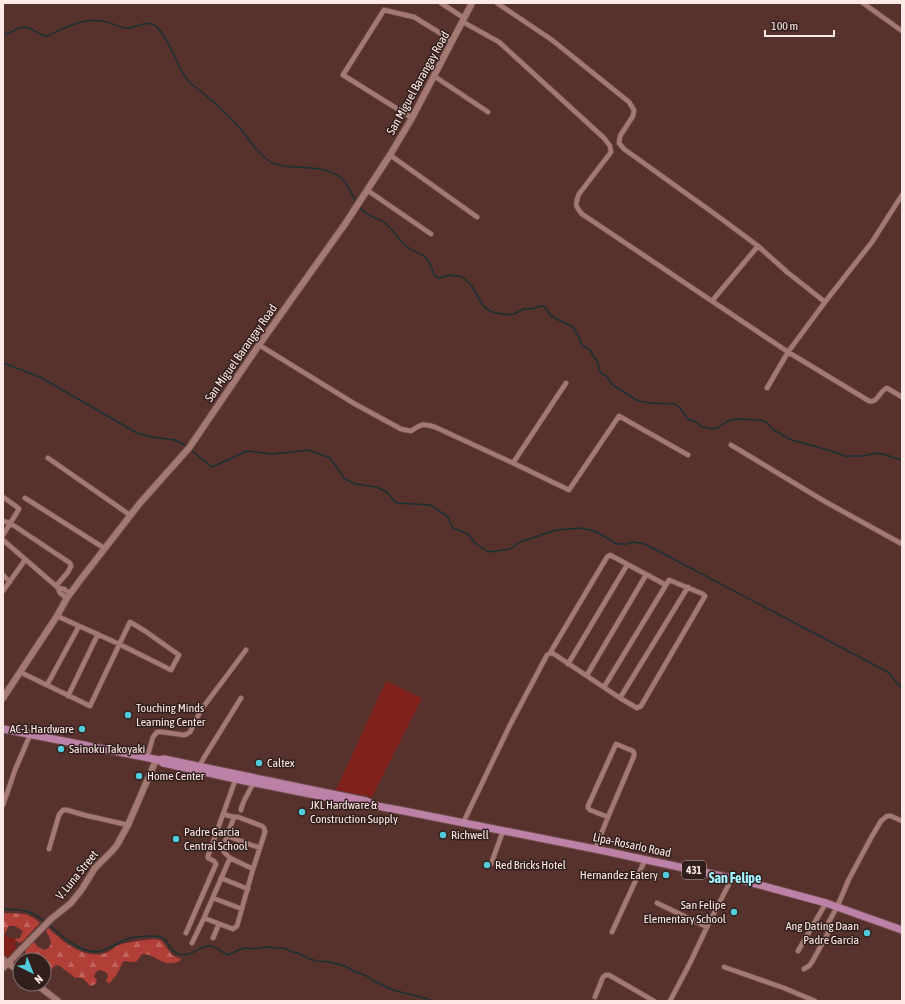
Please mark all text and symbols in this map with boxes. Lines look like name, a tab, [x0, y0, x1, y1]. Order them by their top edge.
scale bar	[765, 12, 834, 38]
text: 100 m	[771, 19, 798, 33]
street label: San Miguel Barangay Road	[384, 29, 452, 137]
street label: San Miguel Barangay Road	[202, 301, 280, 405]
place label: Touching Minds Learning Center	[136, 701, 206, 729]
marker: Touching Minds Learning Center	[123, 710, 133, 720]
place label: AC-1 Hardware	[10, 722, 74, 736]
marker: AC-1 Hardware	[77, 724, 87, 734]
place label: Sainoku Takoyaki	[69, 742, 145, 756]
marker: Sainoku Takoyaki	[56, 744, 66, 754]
place label: Caltex	[267, 756, 295, 770]
marker: Caltex	[254, 758, 264, 768]
place label: Home Center	[147, 769, 205, 783]
marker: Home Center	[134, 771, 144, 781]
place label: JKL Hardware & Construction Supply	[310, 798, 398, 826]
marker: JKL Hardware & Construction Supply	[297, 807, 307, 817]
place label: Padre Garcia Central School	[184, 825, 248, 853]
place label: Richwell	[451, 828, 490, 842]
marker: Richwell	[438, 830, 448, 840]
street label: Lipa-Rosario Road	[592, 830, 672, 860]
marker: Padre Garcia Central School	[171, 834, 181, 844]
street label: V. Luna Street	[53, 847, 101, 902]
place label: Red Bricks Hotel	[495, 858, 567, 872]
marker: Red Bricks Hotel	[482, 860, 492, 870]
road number: 431	[682, 861, 706, 879]
place label: Hernandez Eatery	[580, 868, 658, 882]
marker: Hernandez Eatery	[661, 870, 671, 880]
district label: San Felipe	[709, 870, 761, 886]
place label: San Felipe Elementary School	[644, 898, 727, 926]
marker: San Felipe Elementary School	[729, 907, 739, 917]
place label: Ang Dating Daan Padre Garcia	[786, 919, 859, 947]
marker: Ang Dating Daan Padre Garcia	[862, 928, 872, 938]
north arrow	[12, 952, 52, 992]
text: N	[32, 973, 45, 986]

